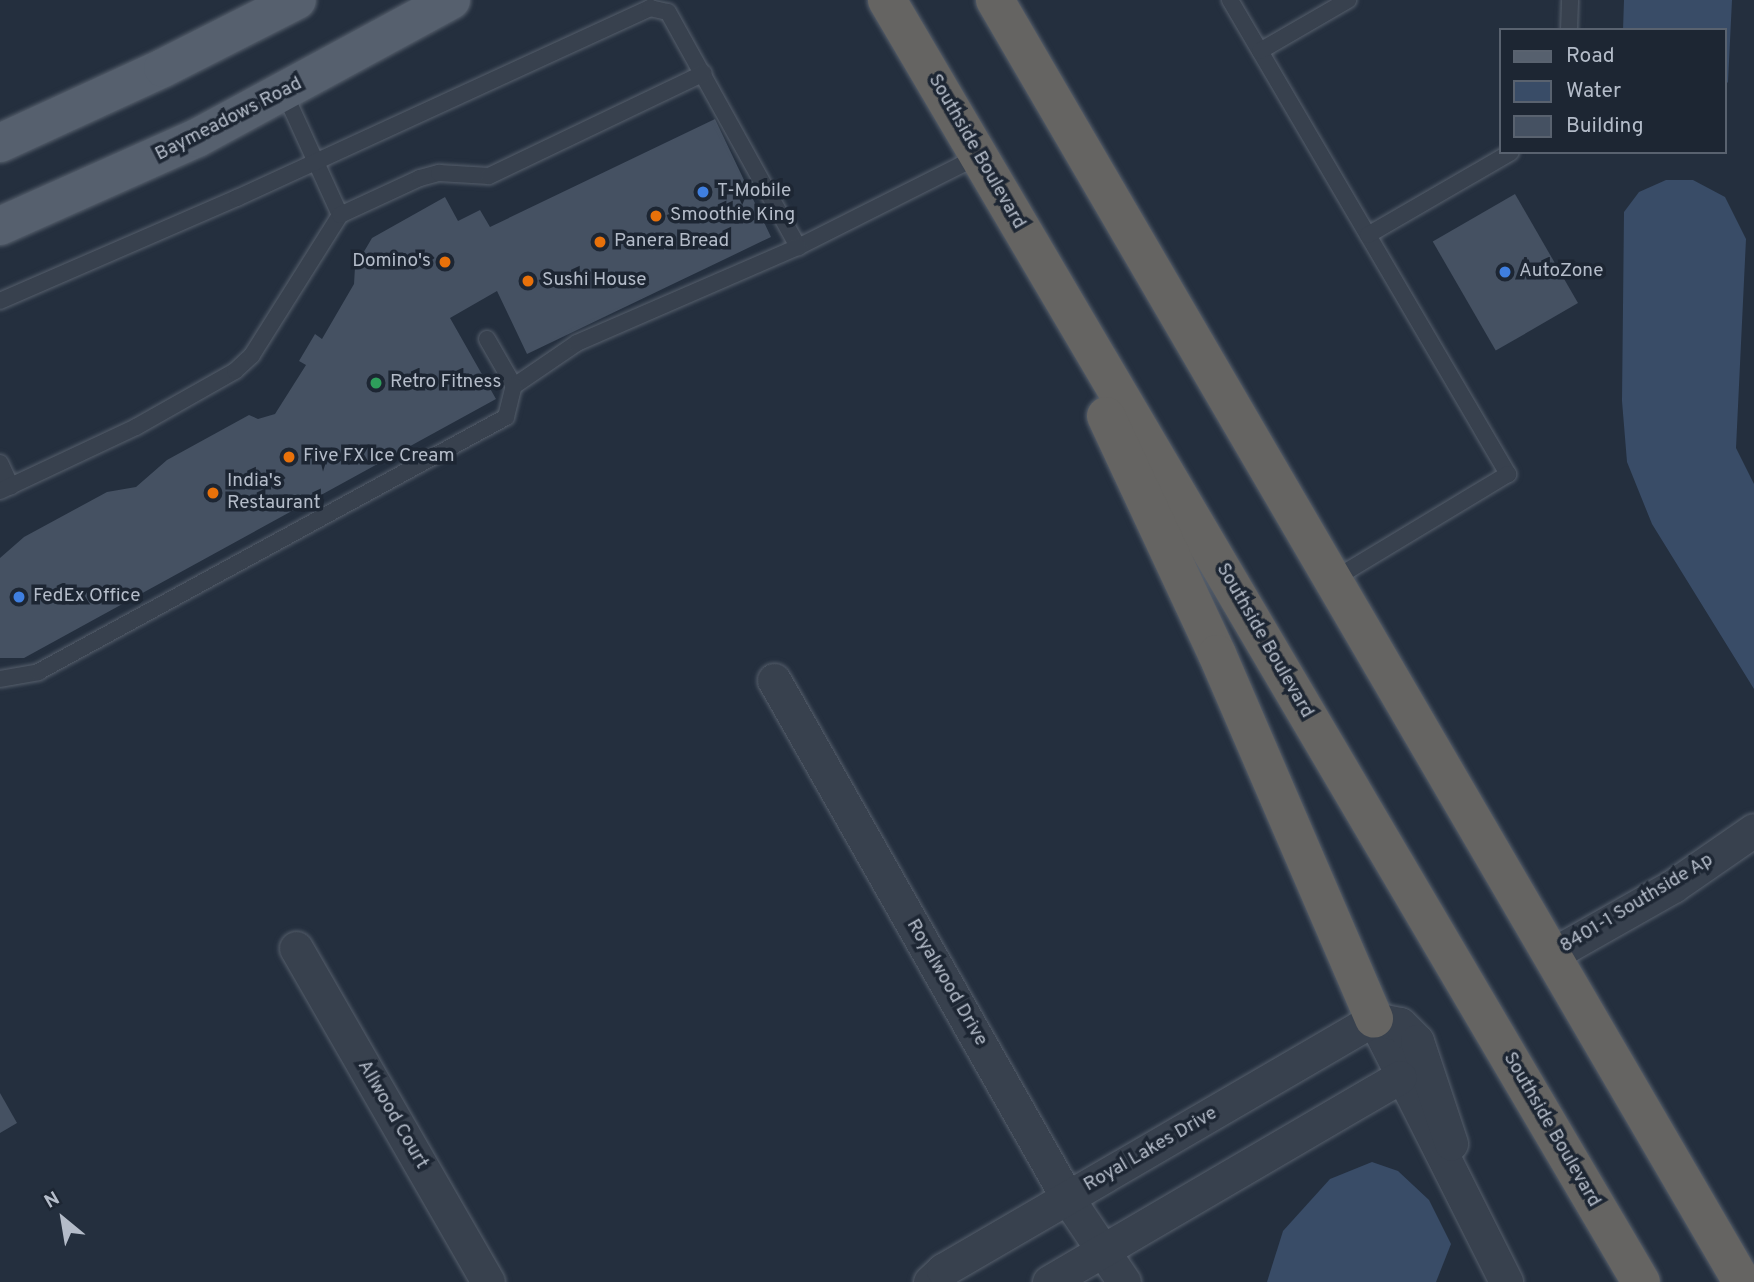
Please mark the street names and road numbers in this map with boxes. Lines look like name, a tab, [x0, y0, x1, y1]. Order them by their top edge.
street label: Southside Boulevard	[922, 71, 1030, 233]
street label: Baymeadows Road	[152, 73, 306, 167]
street label: Southside Boulevard	[1210, 560, 1318, 722]
street label: 8401-1 Southside Ap	[1556, 849, 1718, 959]
street label: Royalwood Drive	[900, 916, 992, 1050]
street label: Southside Boulevard	[1497, 1049, 1605, 1211]
street label: Allwood Court	[352, 1057, 432, 1173]
street label: Royal Lakes Drive	[1080, 1103, 1222, 1197]

